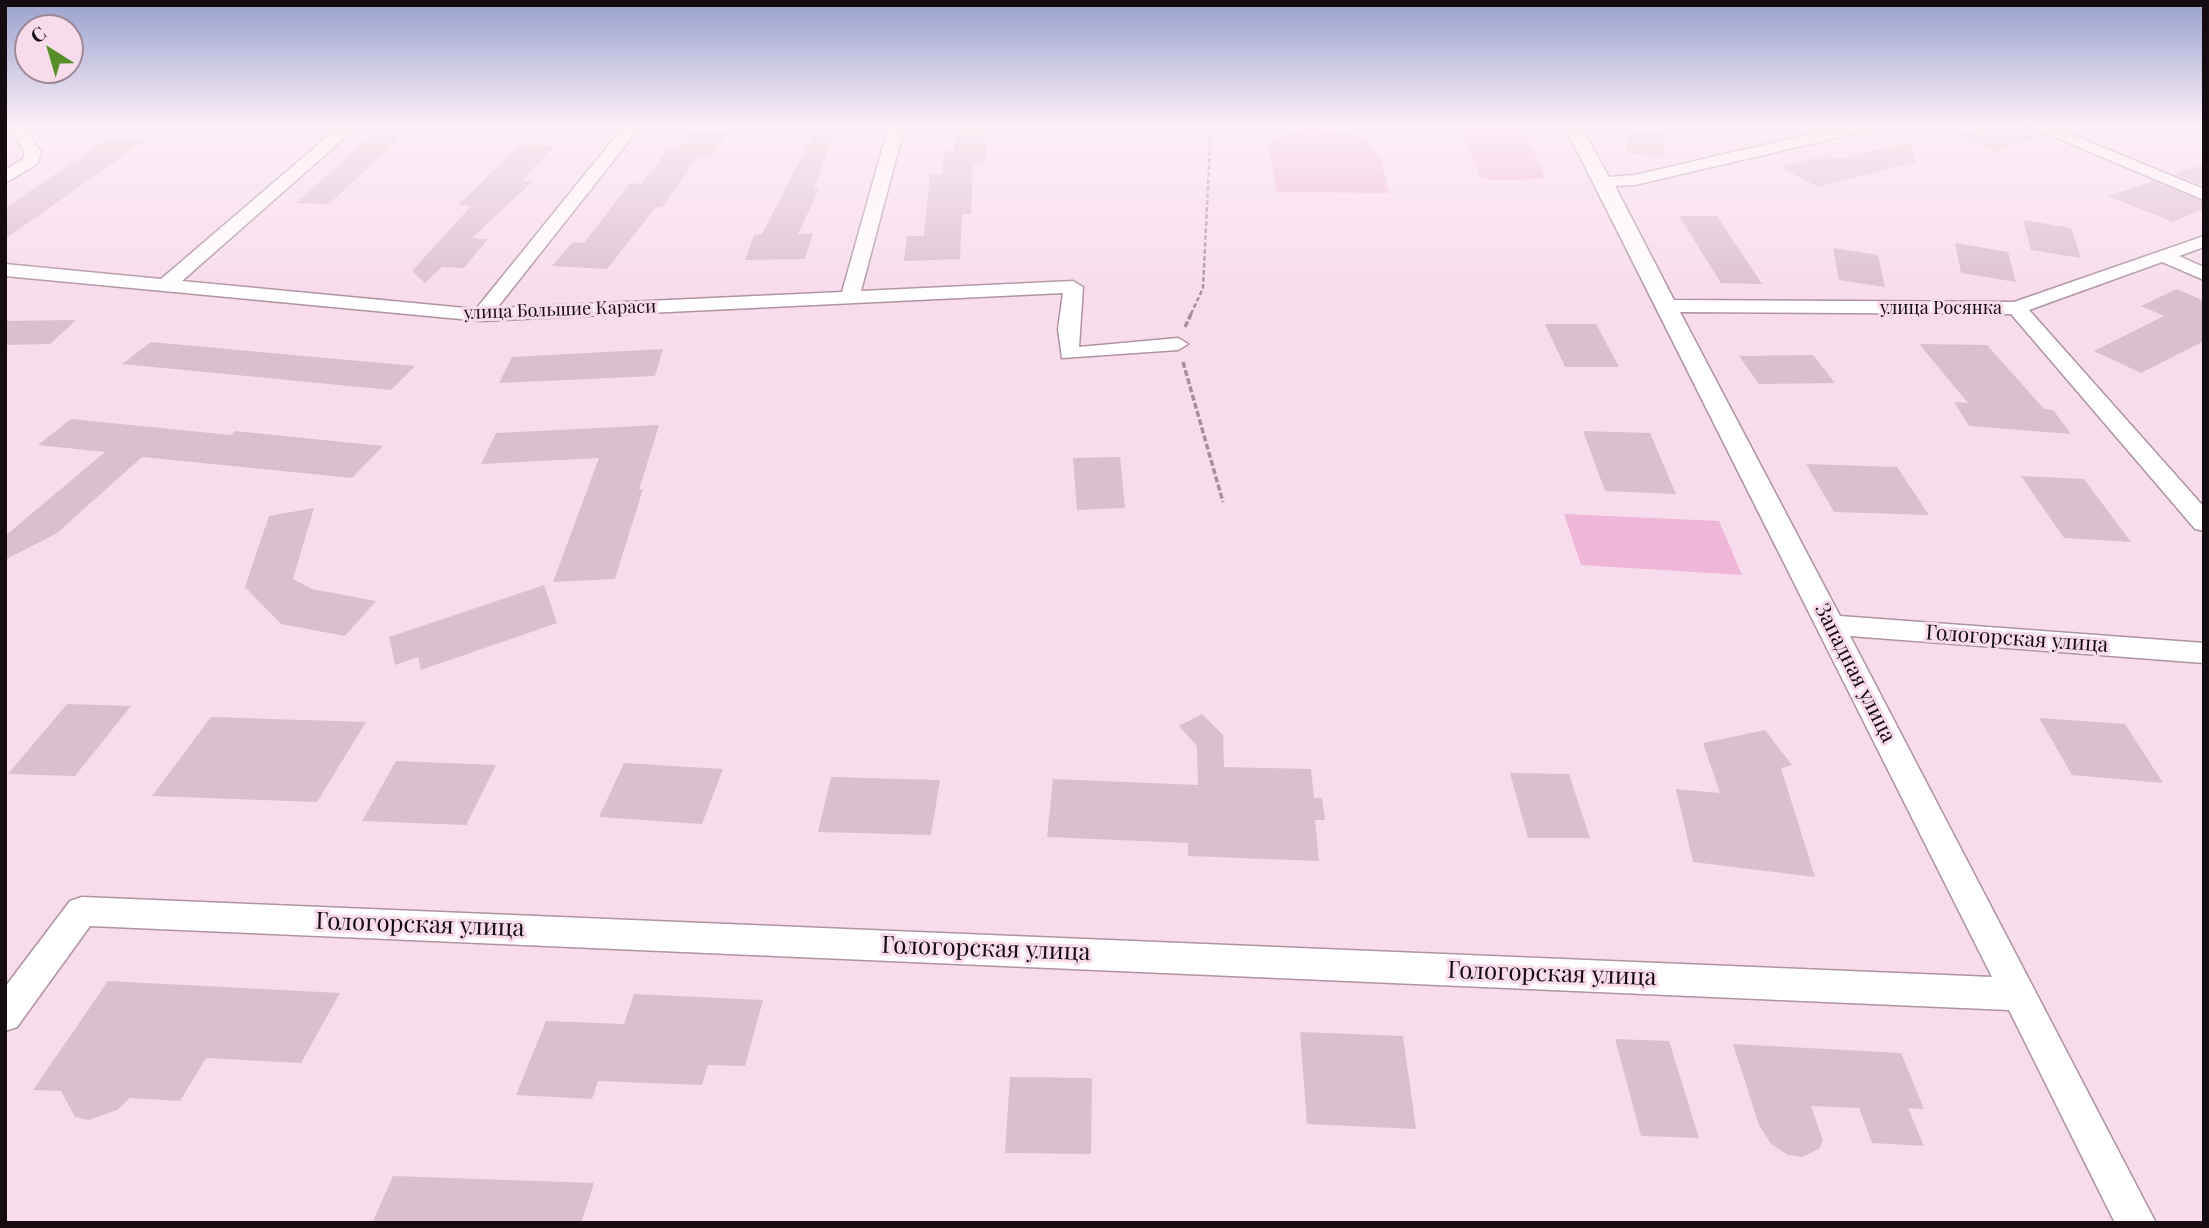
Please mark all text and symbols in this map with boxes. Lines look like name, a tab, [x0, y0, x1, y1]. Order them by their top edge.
north arrow	[14, 14, 84, 84]
text: С	[24, 19, 51, 48]
street label: улица Большие Караси	[463, 296, 657, 324]
street label: улица Росянка	[1880, 297, 2002, 319]
street label: Западная улица	[1809, 599, 1901, 747]
street label: Гологорская улица	[1925, 620, 2109, 658]
street label: Гологорская улица	[315, 907, 525, 943]
street label: Гологорская улица	[881, 931, 1091, 967]
street label: Гологорская улица	[1447, 956, 1657, 992]

